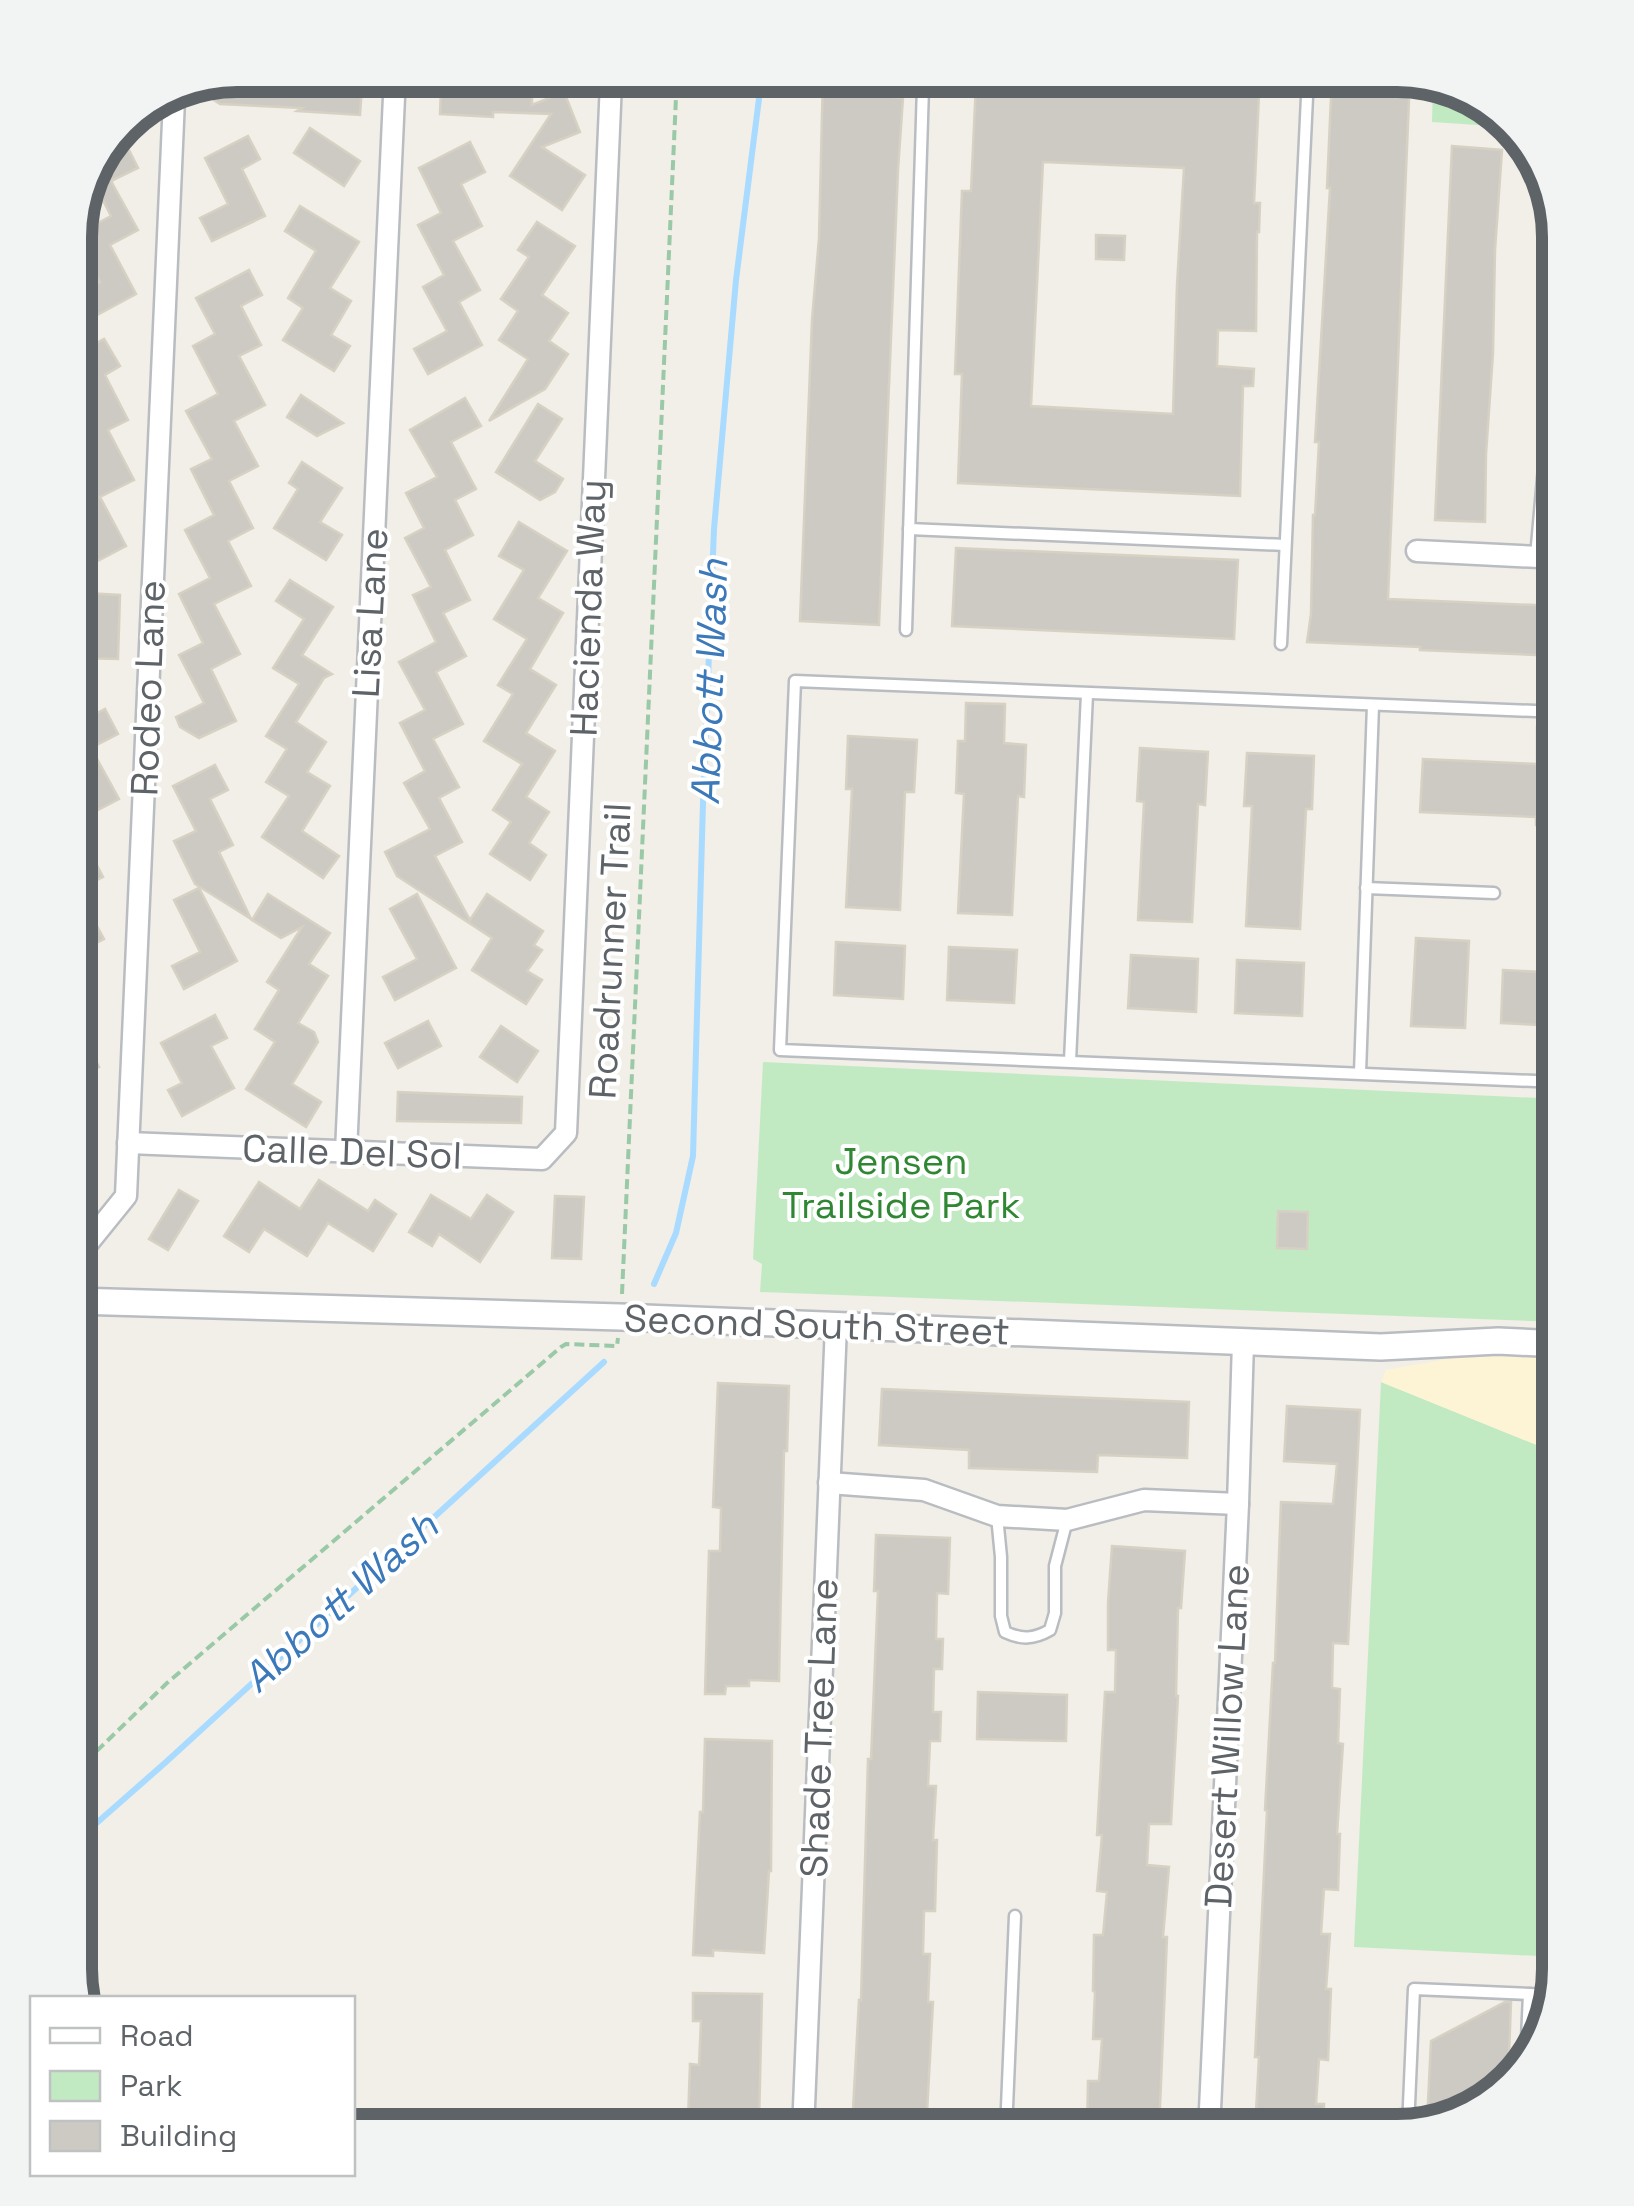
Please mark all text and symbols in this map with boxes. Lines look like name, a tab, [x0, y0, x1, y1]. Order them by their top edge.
street label: Hacienda Way	[560, 479, 616, 737]
street label: Lisa Lane	[342, 527, 398, 699]
water label: Abbott Wash	[680, 557, 739, 806]
street label: Rodeo Lane	[120, 579, 176, 797]
street label: Roadrunner Trail	[578, 802, 642, 1100]
street label: Calle Del Sol	[241, 1124, 463, 1180]
park label: Jensen Trailside Park	[782, 1137, 1020, 1229]
street label: Second South Street	[623, 1294, 1011, 1356]
water label: Abbott Wash	[232, 1500, 450, 1704]
street label: Desert Willow Lane	[1194, 1563, 1260, 1909]
street label: Shade Tree Lane	[790, 1577, 848, 1879]
legend	[30, 1996, 355, 2176]
text: Road	[120, 2016, 194, 2055]
text: Park	[120, 2066, 182, 2105]
text: Building	[120, 2116, 237, 2155]

